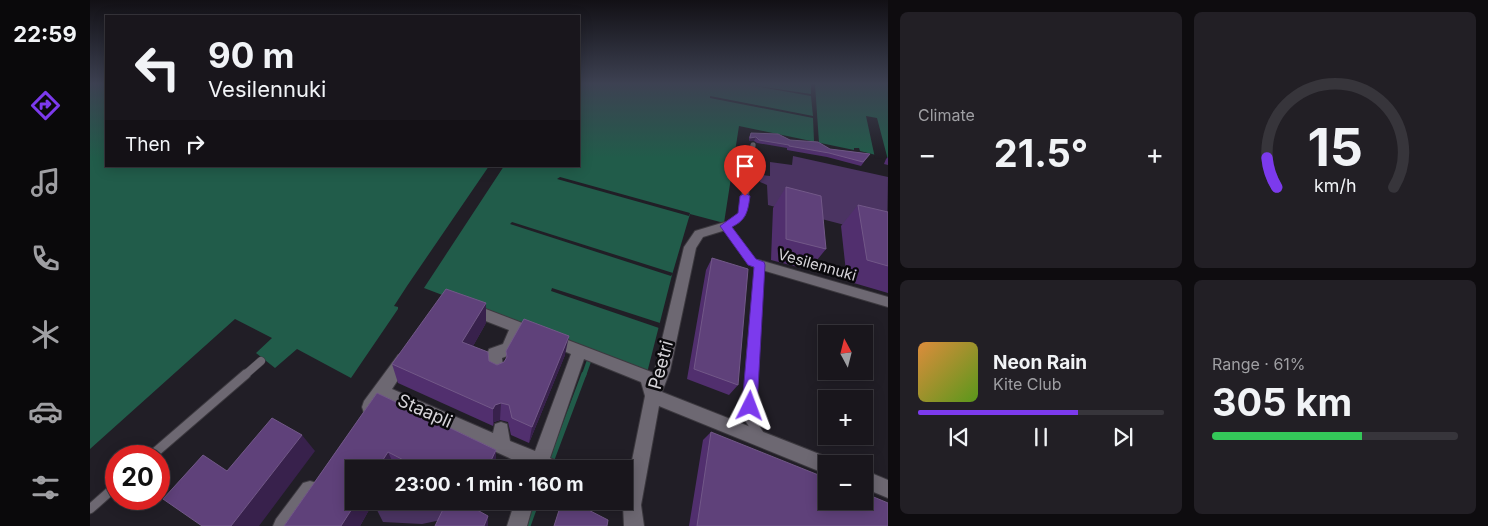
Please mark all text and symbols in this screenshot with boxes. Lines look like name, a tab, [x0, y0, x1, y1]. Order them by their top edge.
text: 22:59	[13, 21, 77, 47]
text: 90 m	[208, 34, 295, 76]
icon: left	[125, 35, 190, 100]
text: Vesilennuki	[208, 76, 326, 102]
icon: directions	[28, 88, 63, 123]
text: Climate	[918, 105, 975, 125]
text: 15	[1307, 116, 1363, 179]
icon: right	[181, 130, 209, 158]
text: 21.5°	[994, 130, 1088, 176]
text: Then	[125, 133, 171, 156]
text: −	[918, 137, 937, 171]
text: +	[1145, 137, 1164, 171]
pin	[724, 145, 766, 196]
icon: arrive	[731, 152, 759, 180]
icon: music	[28, 165, 63, 200]
text: km/h	[1314, 175, 1356, 196]
icon: phone	[28, 241, 63, 276]
street label: Vesilennuki	[776, 244, 859, 285]
icon: climate	[28, 317, 63, 352]
north arrow	[818, 325, 872, 380]
map controls	[818, 325, 873, 510]
street label: Peetri	[644, 338, 677, 392]
text: Neon Rain	[993, 351, 1087, 374]
text: Range · 61%	[1212, 354, 1306, 374]
text: Kite Club	[993, 374, 1062, 394]
position arrow	[723, 379, 775, 431]
text: 305 km	[1212, 379, 1352, 425]
street label: Staapli	[395, 389, 456, 432]
button: +	[818, 390, 873, 445]
icon: car	[28, 394, 63, 429]
icon: previous	[945, 423, 973, 451]
icon: pause	[1027, 423, 1055, 451]
icon: next	[1109, 423, 1137, 451]
speed limit sign: 20	[105, 445, 170, 510]
button: −	[818, 455, 873, 510]
icon: filters	[28, 470, 63, 505]
text: 23:00 · 1 min · 160 m	[394, 473, 584, 496]

